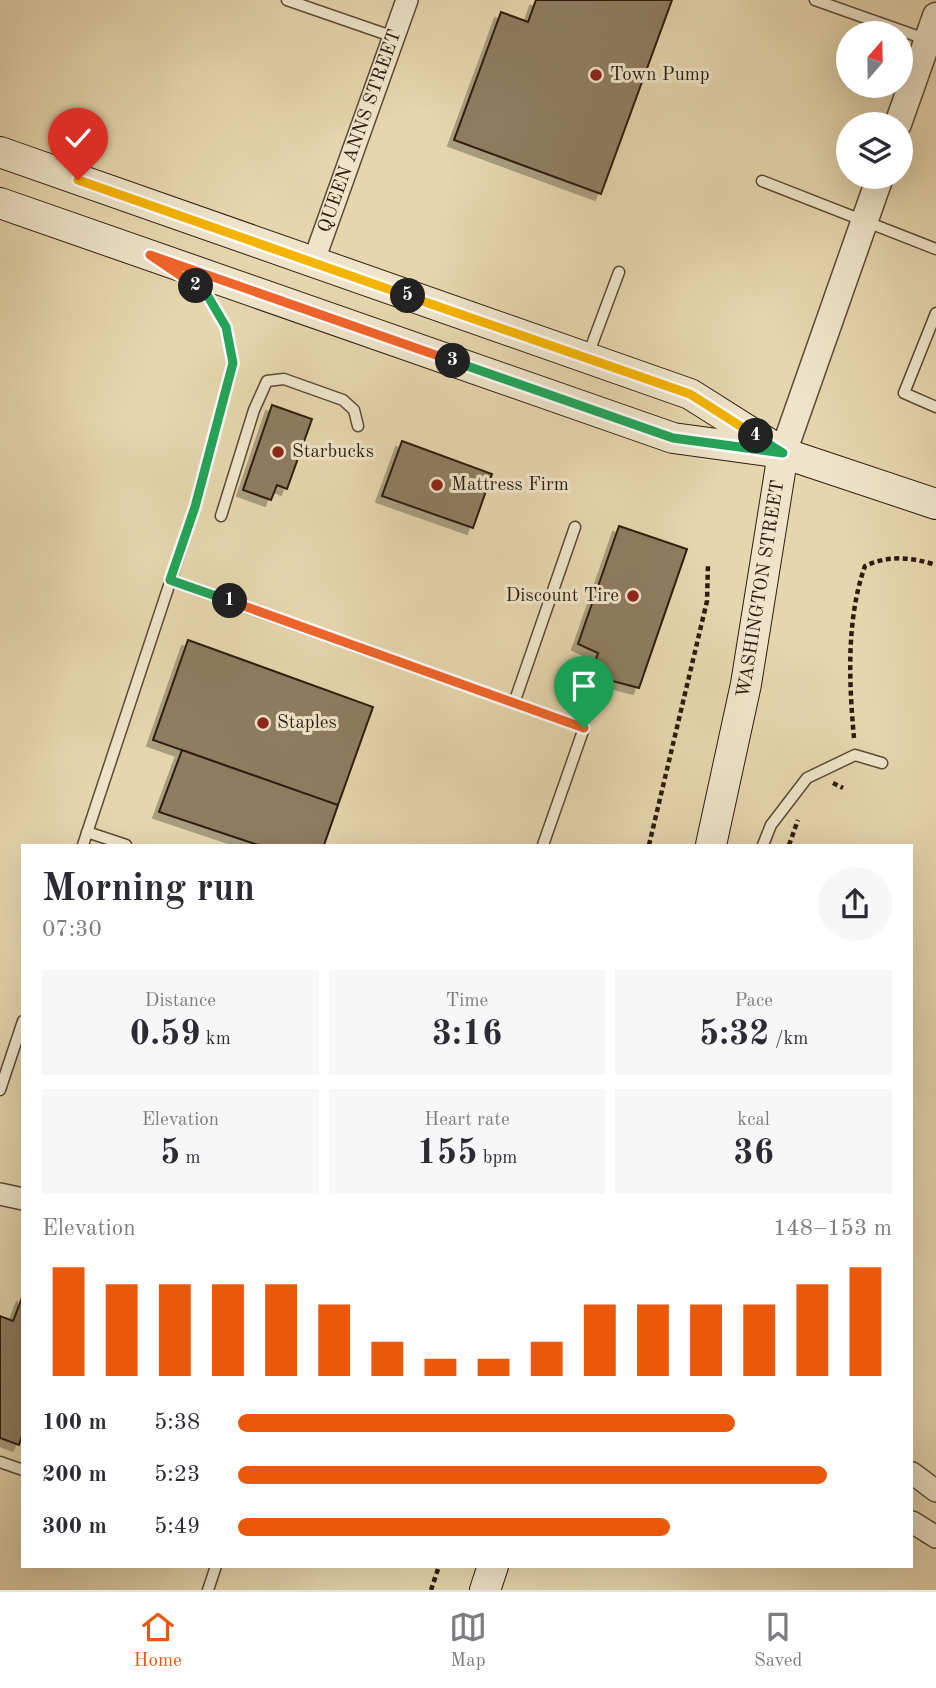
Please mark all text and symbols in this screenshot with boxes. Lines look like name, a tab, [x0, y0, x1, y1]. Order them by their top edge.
north arrow	[836, 21, 914, 98]
map controls	[836, 21, 913, 189]
street label: QUEEN ANNS STREET	[315, 27, 405, 235]
place label: Town Pump	[610, 66, 710, 85]
marker: Town Pump	[588, 67, 604, 83]
pin	[48, 108, 108, 180]
button: layers	[836, 112, 913, 189]
icon: check	[59, 119, 97, 157]
pin: 2	[178, 268, 214, 304]
text: 2	[190, 276, 201, 295]
pin: 5	[390, 278, 426, 314]
text: 5	[402, 286, 413, 305]
pin: 3	[435, 344, 470, 378]
text: 3	[447, 351, 458, 370]
pin: 4	[738, 418, 774, 453]
text: 4	[750, 426, 761, 445]
place label: Starbucks	[292, 443, 374, 462]
marker: Starbucks	[270, 444, 286, 460]
place label: Mattress Firm	[451, 476, 569, 495]
marker: Mattress Firm	[429, 477, 445, 493]
street label: WASHINGTON STREET	[734, 479, 788, 700]
pin: 1	[212, 584, 247, 618]
place label: Discount Tire	[505, 587, 619, 606]
marker: Discount Tire	[625, 588, 641, 604]
text: 1	[224, 591, 235, 610]
pin	[554, 656, 614, 728]
icon: arrive	[565, 667, 603, 705]
place label: Staples	[277, 714, 337, 733]
marker: Staples	[255, 715, 271, 731]
button: share	[818, 867, 892, 941]
text: Morning run	[42, 871, 255, 909]
text: 07:30	[42, 918, 102, 941]
text: Distance	[145, 992, 216, 1011]
text: Time	[446, 992, 488, 1011]
text: Pace	[734, 992, 773, 1011]
text: 0.59	[130, 1017, 201, 1052]
text: 3:16	[432, 1017, 502, 1052]
text: 5:32	[699, 1017, 770, 1052]
text: km	[201, 1030, 231, 1049]
text: /km	[770, 1030, 808, 1049]
text: Elevation	[142, 1111, 219, 1130]
text: Heart rate	[424, 1111, 510, 1130]
text: kcal	[737, 1111, 770, 1130]
text: 5	[160, 1136, 180, 1171]
text: 155	[417, 1136, 477, 1171]
text: 36	[733, 1136, 774, 1171]
text: m	[180, 1149, 201, 1168]
text: bpm	[477, 1149, 517, 1168]
text: Elevation	[42, 1217, 136, 1240]
text: 148–153 m	[773, 1217, 892, 1240]
text: 100 m	[42, 1411, 107, 1434]
text: 5:38	[154, 1411, 200, 1434]
text: 200 m	[42, 1463, 107, 1486]
text: 5:23	[154, 1463, 200, 1486]
text: 300 m	[42, 1515, 107, 1538]
text: 5:49	[154, 1515, 200, 1538]
tab: Home	[134, 1608, 182, 1673]
tab: Map	[449, 1608, 487, 1673]
tab: Saved	[754, 1608, 802, 1673]

